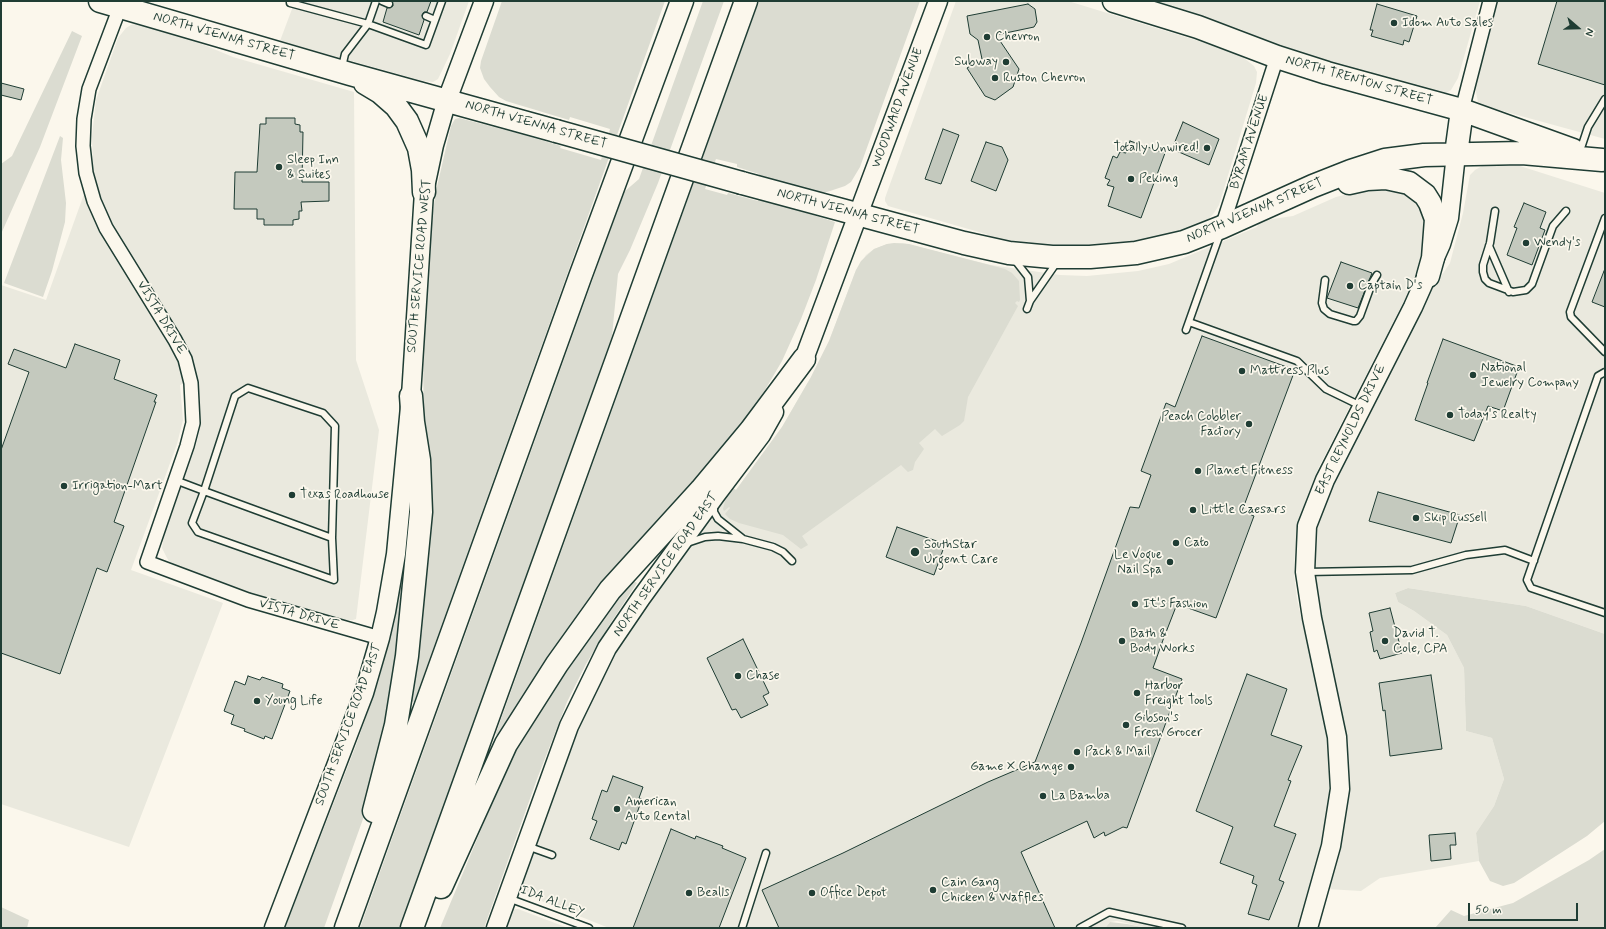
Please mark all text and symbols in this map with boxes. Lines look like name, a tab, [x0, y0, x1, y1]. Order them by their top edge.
north arrow	[1558, 8, 1598, 48]
street label: NORTH VIENNA STREET	[151, 9, 297, 65]
place label: Idom Auto Sales	[1402, 15, 1493, 31]
marker: Idom Auto Sales	[1389, 18, 1399, 28]
text: N	[1581, 26, 1597, 38]
place label: Chevron	[995, 29, 1040, 45]
marker: Chevron	[982, 32, 992, 42]
street label: WOODWARD AVENUE	[869, 46, 927, 170]
street label: NORTH TRENTON STREET	[1284, 53, 1434, 109]
place label: Subway	[954, 54, 998, 70]
marker: Subway	[1001, 57, 1011, 67]
place label: Ruston Chevron	[1003, 70, 1085, 86]
marker: Ruston Chevron	[990, 73, 1000, 83]
street label: BYRAM AVENUE	[1227, 93, 1273, 191]
street label: NORTH VIENNA STREET	[463, 97, 609, 153]
place label: Totally Unwired!	[1113, 140, 1199, 156]
marker: Totally Unwired!	[1202, 143, 1212, 153]
place label: Sleep Inn & Suites	[287, 152, 339, 183]
marker: Sleep Inn & Suites	[274, 162, 284, 172]
place label: Peking	[1139, 171, 1178, 187]
marker: Peking	[1126, 174, 1136, 184]
street label: NORTH VIENNA STREET	[1184, 175, 1326, 247]
street label: SOUTH SERVICE ROAD WEST	[405, 178, 435, 354]
street label: NORTH VIENNA STREET	[775, 185, 921, 239]
place label: Wendy's	[1534, 235, 1580, 251]
marker: Wendy's	[1521, 238, 1531, 248]
street label: VISTA DRIVE	[133, 278, 189, 358]
place label: Captain D's	[1358, 278, 1422, 294]
marker: Captain D's	[1345, 281, 1355, 291]
place label: National Jewelry Company	[1481, 360, 1579, 391]
street label: EAST REYNOLDS DRIVE	[1312, 362, 1390, 498]
place label: Mattress Plus	[1250, 363, 1329, 379]
marker: Mattress Plus	[1237, 366, 1247, 376]
marker: National Jewelry Company	[1468, 370, 1478, 380]
place label: Today's Realty	[1458, 407, 1537, 423]
place label: Peach Cobbler Factory	[1161, 409, 1241, 440]
marker: Today's Realty	[1445, 410, 1455, 420]
marker: Peach Cobbler Factory	[1244, 419, 1254, 429]
place label: Planet Fitness	[1206, 463, 1293, 479]
marker: Planet Fitness	[1193, 466, 1203, 476]
place label: Irrigation-Mart	[72, 478, 163, 494]
marker: Irrigation-Mart	[59, 481, 69, 491]
place label: Texas Roadhouse	[300, 487, 389, 503]
marker: Texas Roadhouse	[287, 490, 297, 500]
street label: NORTH SERVICE ROAD EAST	[610, 490, 722, 640]
place label: Little Caesars	[1201, 502, 1286, 518]
marker: Little Caesars	[1188, 505, 1198, 515]
place label: Skip Russell	[1424, 510, 1487, 526]
marker: Skip Russell	[1411, 513, 1421, 523]
place label: Cato	[1184, 535, 1209, 551]
place label: SouthStar Urgent Care	[924, 537, 998, 568]
marker: Cato	[1171, 538, 1181, 548]
marker: SouthStar Urgent Care	[909, 546, 921, 558]
place label: Le Vogue Nail Spa	[1114, 547, 1162, 578]
marker: Le Vogue Nail Spa	[1165, 557, 1175, 567]
street label: VISTA DRIVE	[257, 596, 341, 634]
place label: It's Fashion	[1143, 596, 1208, 612]
marker: It's Fashion	[1130, 599, 1140, 609]
place label: Bath & Body Works	[1130, 626, 1195, 657]
place label: David T. Cole, CPA	[1393, 626, 1447, 657]
marker: Bath & Body Works	[1117, 636, 1127, 646]
marker: David T. Cole, CPA	[1380, 636, 1390, 646]
street label: SOUTH SERVICE ROAD EAST	[312, 642, 386, 808]
place label: Chase	[746, 668, 780, 684]
marker: Chase	[733, 671, 743, 681]
place label: Harbor Freight Tools	[1145, 678, 1213, 709]
marker: Harbor Freight Tools	[1132, 688, 1142, 698]
place label: Young Life	[265, 693, 323, 709]
marker: Young Life	[252, 696, 262, 706]
place label: Gibson's Fresh Grocer	[1134, 710, 1202, 741]
marker: Gibson's Fresh Grocer	[1121, 720, 1131, 730]
place label: Pack & Mail	[1085, 744, 1150, 760]
marker: Pack & Mail	[1072, 747, 1082, 757]
place label: Game X Change	[970, 759, 1063, 775]
marker: Game X Change	[1066, 762, 1076, 772]
place label: La Bamba	[1051, 788, 1110, 804]
marker: La Bamba	[1038, 791, 1048, 801]
place label: American Auto Rental	[625, 794, 690, 825]
marker: American Auto Rental	[612, 804, 622, 814]
place label: Cain Gang Chicken & Waffles	[941, 875, 1043, 906]
street label: IDA ALLEY	[518, 883, 586, 921]
place label: Bealls	[697, 885, 729, 901]
place label: Office Depot	[820, 885, 887, 901]
marker: Cain Gang Chicken & Waffles	[928, 885, 938, 895]
marker: Bealls	[684, 888, 694, 898]
marker: Office Depot	[807, 888, 817, 898]
scale bar	[1470, 895, 1580, 921]
text: 50 m	[1475, 902, 1502, 918]

